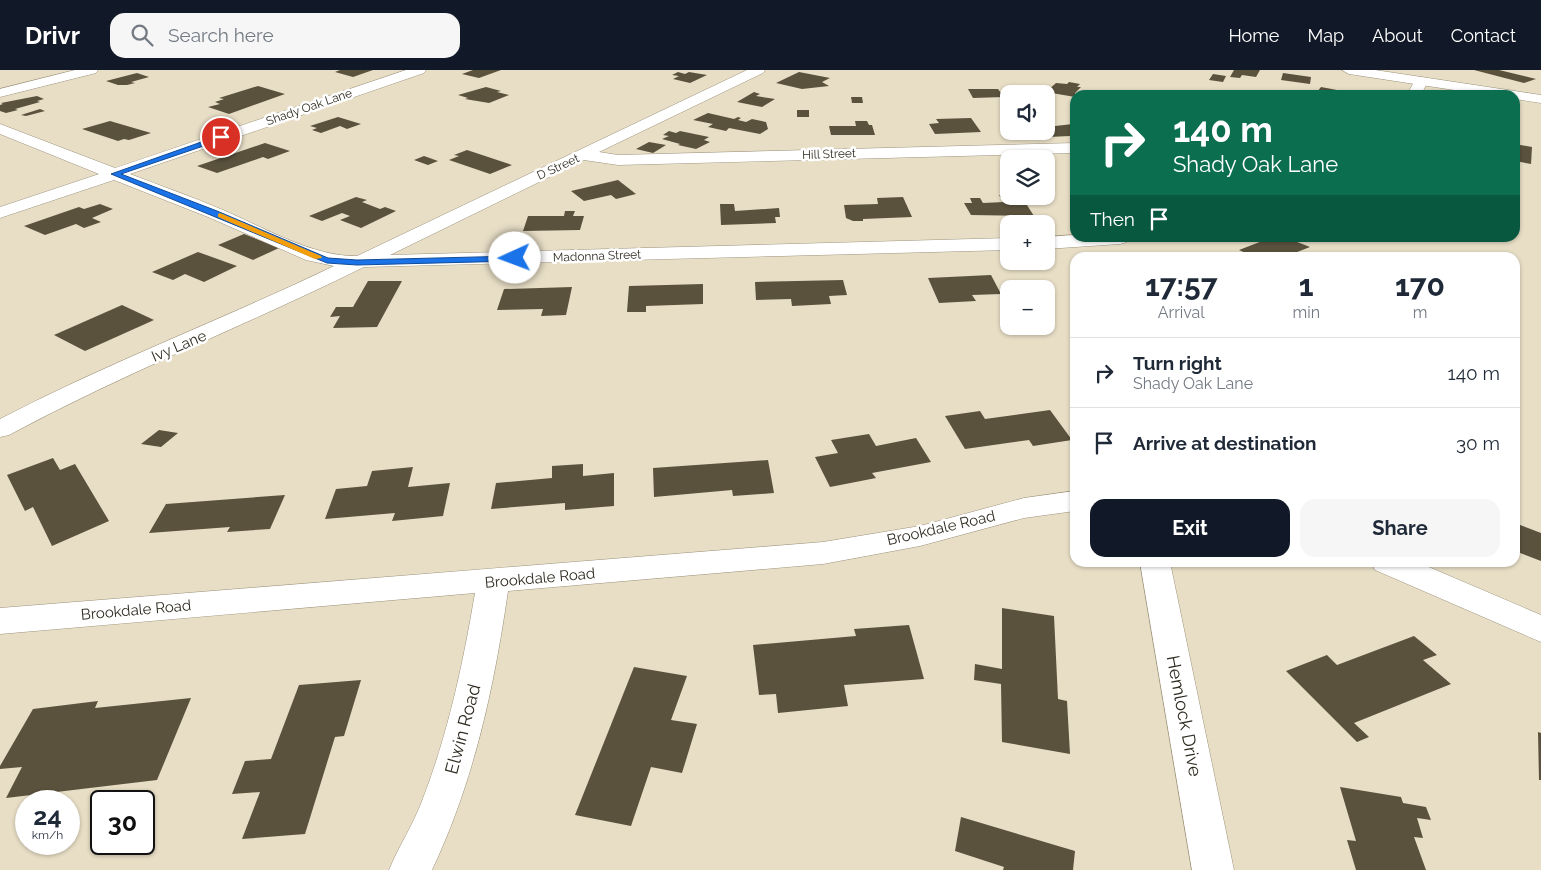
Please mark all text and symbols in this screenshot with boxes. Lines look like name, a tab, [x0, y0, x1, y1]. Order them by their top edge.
search box	[110, 13, 460, 58]
text: Drivr	[25, 21, 80, 50]
icon: search	[128, 21, 156, 49]
text: Search here	[168, 24, 274, 46]
text: Home	[1228, 25, 1279, 46]
text: Map	[1307, 25, 1344, 46]
text: About	[1372, 25, 1423, 46]
text: Contact	[1451, 25, 1516, 46]
map controls	[1000, 85, 1055, 335]
button: sound	[1000, 85, 1055, 140]
street label: Shady Oak Lane	[264, 86, 354, 128]
text: 140 m	[1173, 109, 1273, 150]
icon: right	[1090, 110, 1155, 175]
pin	[200, 116, 242, 158]
icon: arrive	[207, 123, 235, 151]
street label: Hill Street	[802, 146, 856, 162]
button: layers	[1000, 150, 1055, 205]
street label: D Street	[535, 151, 581, 183]
text: Shady Oak Lane	[1173, 151, 1338, 177]
icon: arrive	[1145, 205, 1173, 233]
text: Then	[1090, 208, 1135, 230]
button: +	[1000, 215, 1055, 270]
position arrow	[488, 231, 540, 283]
street label: Madonna Street	[553, 247, 641, 265]
text: 17:57	[1145, 268, 1217, 303]
text: 1	[1299, 268, 1314, 303]
text: 170	[1395, 268, 1445, 303]
button: −	[1000, 280, 1055, 335]
text: Arrival	[1158, 303, 1205, 322]
text: min	[1292, 303, 1320, 322]
text: m	[1413, 303, 1427, 322]
street label: Ivy Lane	[149, 326, 209, 366]
text: Turn right	[1133, 352, 1222, 374]
icon: right	[1090, 359, 1118, 387]
text: 140 m	[1448, 362, 1500, 384]
text: Shady Oak Lane	[1133, 374, 1253, 393]
icon: arrive	[1090, 429, 1118, 457]
text: Arrive at destination	[1133, 432, 1317, 454]
text: 30 m	[1456, 432, 1500, 454]
button: Exit	[1090, 499, 1290, 557]
button: Share	[1300, 499, 1500, 557]
street label: Brookdale Road	[885, 507, 997, 549]
street label: Brookdale Road	[484, 564, 596, 592]
street label: Brookdale Road	[80, 596, 192, 624]
street label: Hemlock Drive	[1162, 654, 1207, 779]
street label: Elwin Road	[440, 682, 485, 776]
speed limit sign: 30	[90, 790, 155, 855]
text: 24	[33, 801, 62, 831]
text: km/h	[32, 828, 63, 842]

